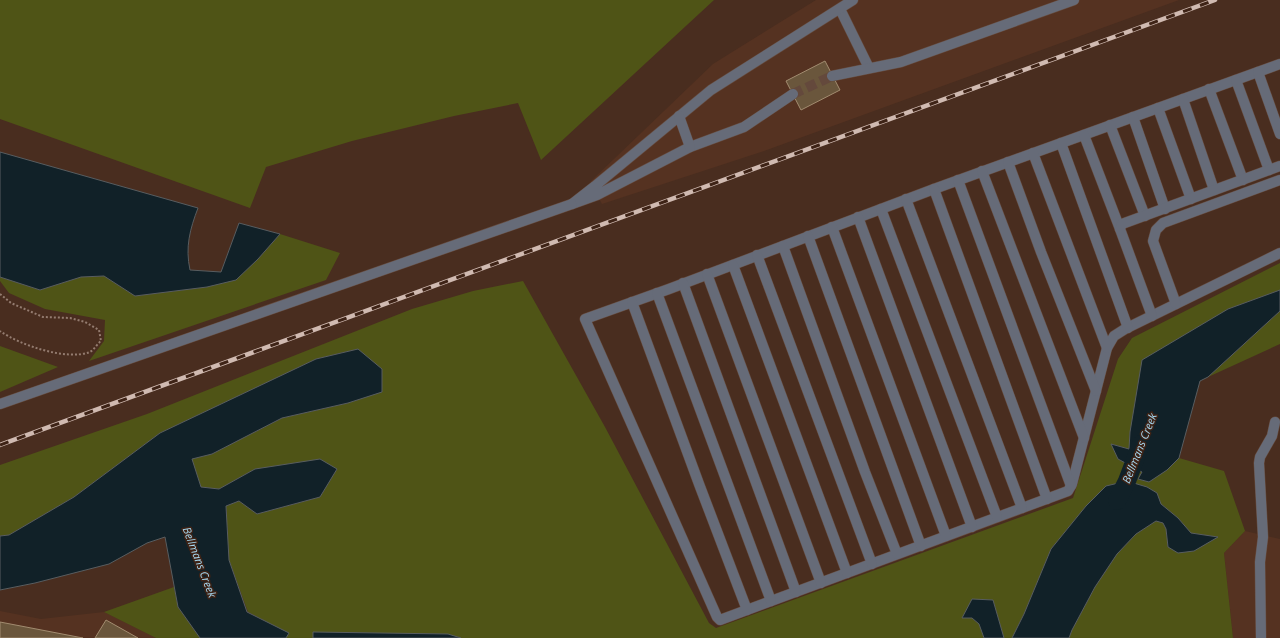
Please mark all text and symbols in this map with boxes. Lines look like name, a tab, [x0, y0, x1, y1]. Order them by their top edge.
water label: Bellmans Creek	[1118, 410, 1160, 485]
water label: Bellmans Creek	[180, 525, 221, 600]

